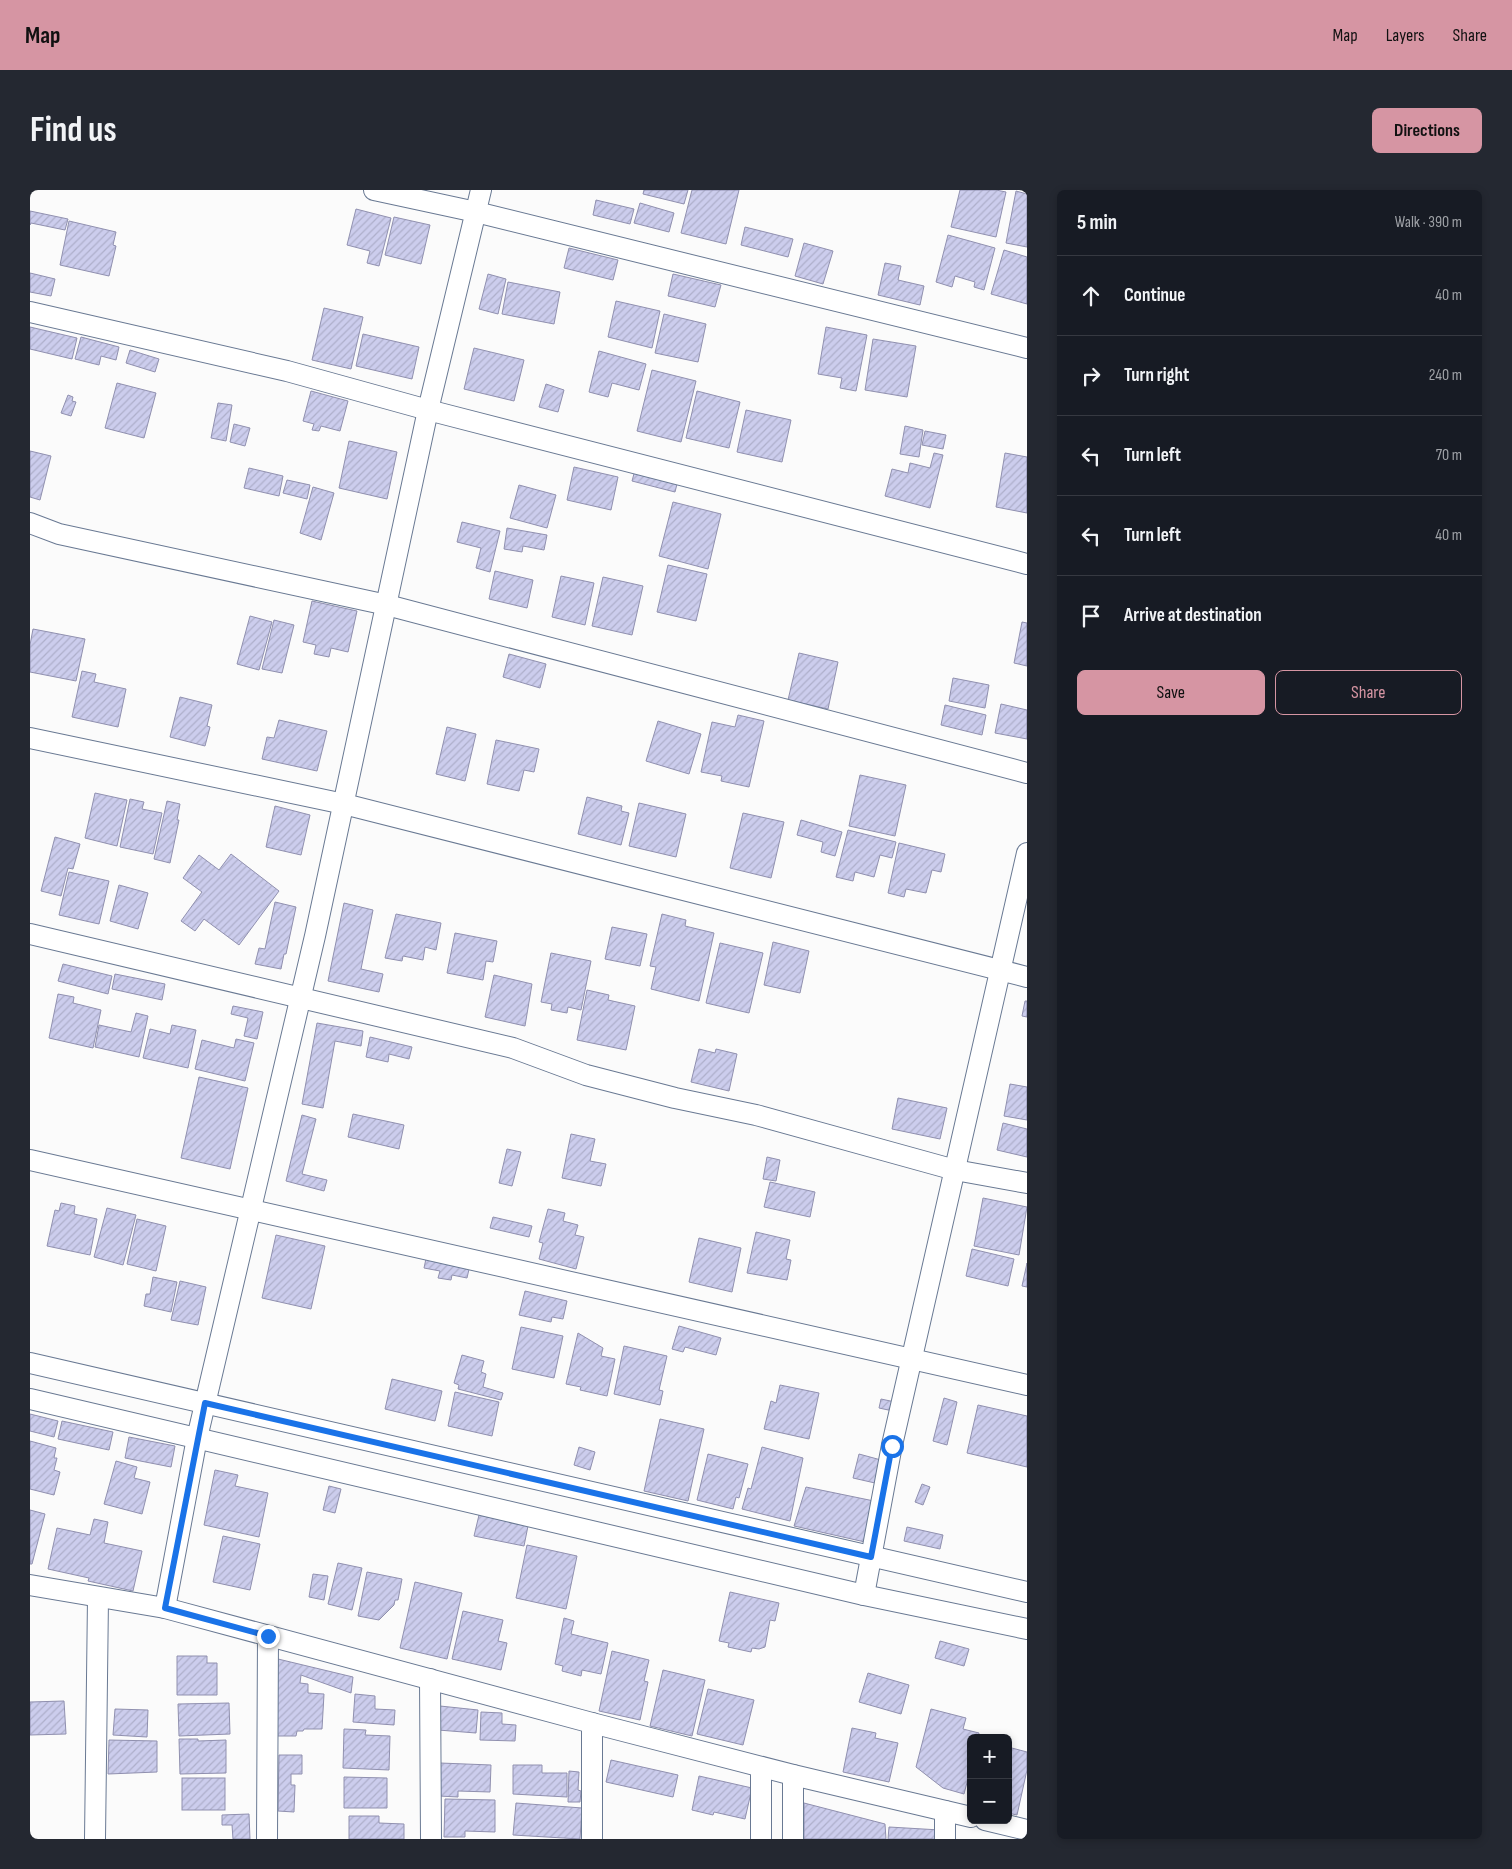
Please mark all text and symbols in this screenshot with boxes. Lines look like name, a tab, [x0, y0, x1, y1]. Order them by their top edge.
text: Map	[25, 21, 60, 50]
text: Map	[1333, 25, 1358, 46]
text: Layers	[1386, 25, 1425, 46]
text: Share	[1453, 25, 1487, 46]
button: Directions	[1372, 108, 1482, 153]
text: Find us	[30, 109, 117, 152]
text: 5 min	[1077, 210, 1117, 235]
text: Walk · 390 m	[1395, 213, 1462, 232]
icon: ahead	[1077, 282, 1105, 310]
text: Continue	[1124, 284, 1185, 307]
text: 40 m	[1435, 286, 1462, 305]
icon: right	[1077, 362, 1105, 390]
text: Turn right	[1124, 364, 1189, 387]
text: 240 m	[1429, 366, 1462, 385]
icon: left	[1077, 442, 1105, 470]
text: Turn left	[1124, 444, 1181, 467]
text: 70 m	[1436, 446, 1462, 465]
icon: left	[1077, 522, 1105, 550]
text: Turn left	[1124, 524, 1181, 547]
text: 40 m	[1435, 526, 1462, 545]
icon: arrive	[1077, 602, 1105, 630]
text: Arrive at destination	[1124, 604, 1262, 627]
button: Save	[1077, 670, 1265, 715]
button: Share	[1275, 670, 1462, 715]
route start	[881, 1435, 904, 1458]
route end	[257, 1625, 280, 1648]
map controls	[967, 1734, 1012, 1824]
button: +	[967, 1734, 1012, 1779]
button: −	[967, 1779, 1012, 1824]

